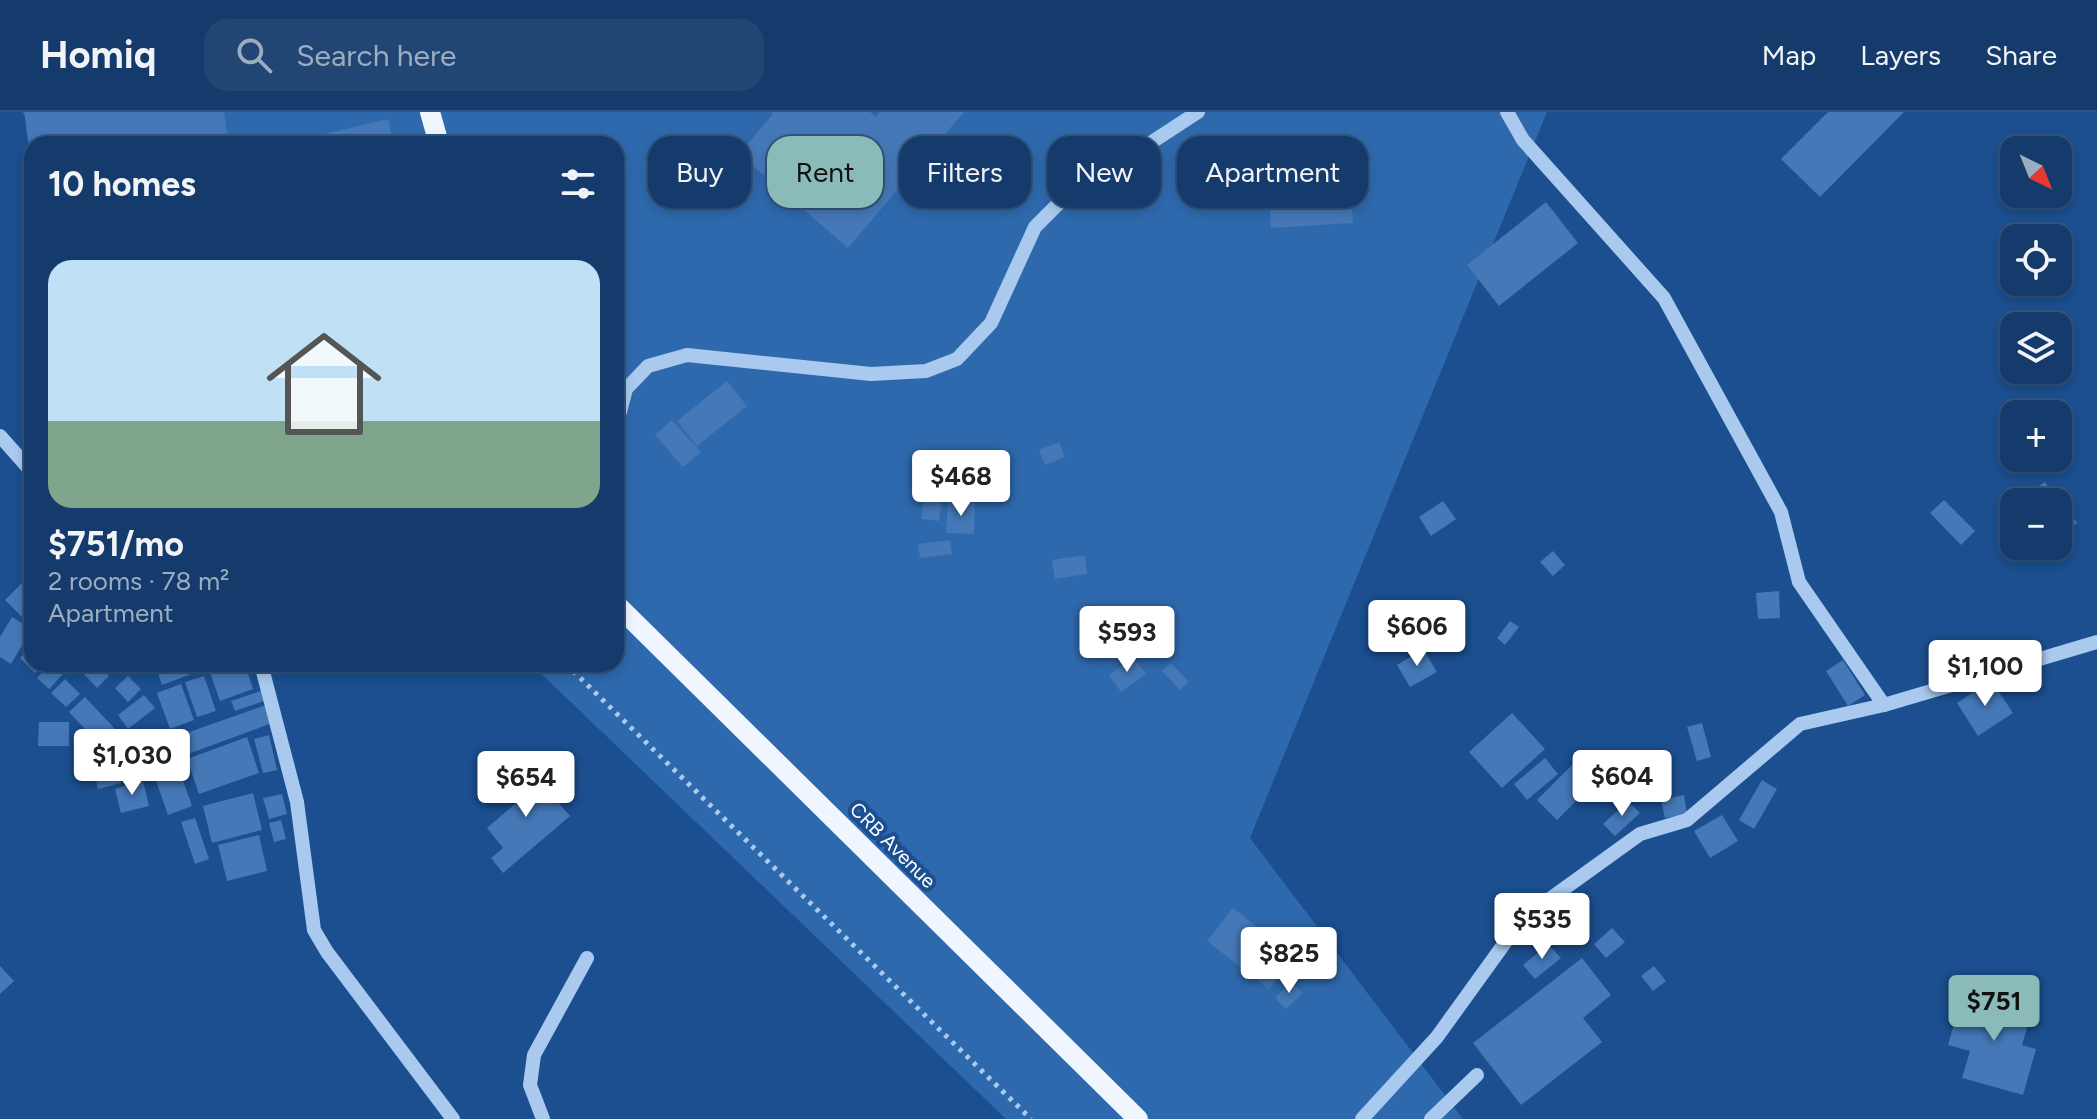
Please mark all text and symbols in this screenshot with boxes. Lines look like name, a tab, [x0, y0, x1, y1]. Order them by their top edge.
search box	[204, 19, 764, 91]
text: Homiq	[40, 32, 156, 78]
icon: search	[232, 33, 276, 77]
text: Search here	[296, 37, 456, 74]
text: Map	[1762, 38, 1816, 72]
text: Layers	[1860, 38, 1941, 72]
text: Share	[1985, 38, 2057, 72]
chip: Buy	[648, 136, 751, 208]
chip: Rent	[767, 136, 883, 208]
chip: Filters	[899, 136, 1031, 208]
chip: New	[1047, 136, 1161, 208]
chip: Apartment	[1177, 136, 1368, 208]
north arrow	[2000, 136, 2072, 208]
map controls	[2000, 136, 2072, 560]
icon: filters	[556, 162, 600, 206]
text: 10 homes	[48, 164, 196, 205]
button: locate	[2000, 224, 2072, 296]
icon: home	[252, 312, 396, 456]
button: layers	[2000, 312, 2072, 384]
button: +	[2000, 400, 2072, 472]
pin: $468	[914, 450, 1008, 518]
text: $468	[930, 460, 992, 492]
button: −	[2000, 488, 2072, 560]
text: $751/mo	[48, 524, 184, 565]
text: 2 rooms · 78 m²	[48, 565, 229, 597]
text: Apartment	[48, 597, 174, 629]
pin: $606	[1370, 600, 1464, 668]
pin: $593	[1080, 606, 1174, 674]
text: $606	[1386, 610, 1448, 642]
text: $593	[1097, 616, 1157, 648]
pin: $1,100	[1920, 640, 2050, 708]
text: $1,100	[1947, 650, 2023, 682]
pin: $1,030	[67, 729, 197, 797]
text: $1,030	[92, 739, 172, 771]
pin: $604	[1575, 750, 1669, 818]
pin: $654	[479, 751, 573, 819]
text: $604	[1591, 760, 1653, 792]
text: $654	[495, 761, 557, 793]
street label: CRB Avenue	[845, 797, 941, 893]
pin: $535	[1495, 893, 1589, 961]
text: $535	[1512, 903, 1572, 935]
pin: $825	[1242, 927, 1336, 995]
text: $825	[1259, 937, 1319, 969]
pin: $751	[1947, 975, 2041, 1043]
text: $751	[1967, 985, 2021, 1017]

